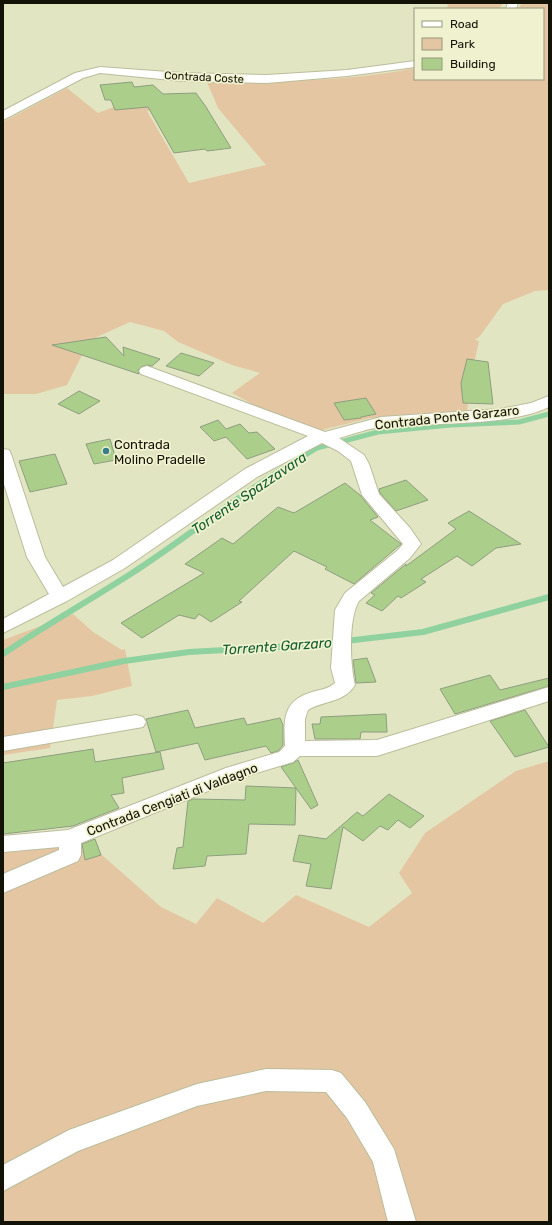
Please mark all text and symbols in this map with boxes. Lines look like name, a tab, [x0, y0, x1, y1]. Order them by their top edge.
legend	[414, 8, 544, 80]
text: Road	[450, 17, 478, 31]
text: Park	[450, 37, 476, 51]
text: Building	[450, 57, 496, 71]
street label: Contrada Coste	[164, 69, 244, 86]
street label: Contrada Ponte Garzaro	[374, 402, 520, 433]
place label: Contrada Molino Pradelle	[114, 437, 206, 467]
marker: Contrada Molino Pradelle	[101, 446, 111, 456]
water label: Torrente Spazzavara	[188, 449, 310, 538]
water label: Torrente Garzaro	[222, 634, 332, 659]
street label: Contrada Cengiati di Valdagno	[84, 760, 260, 840]

